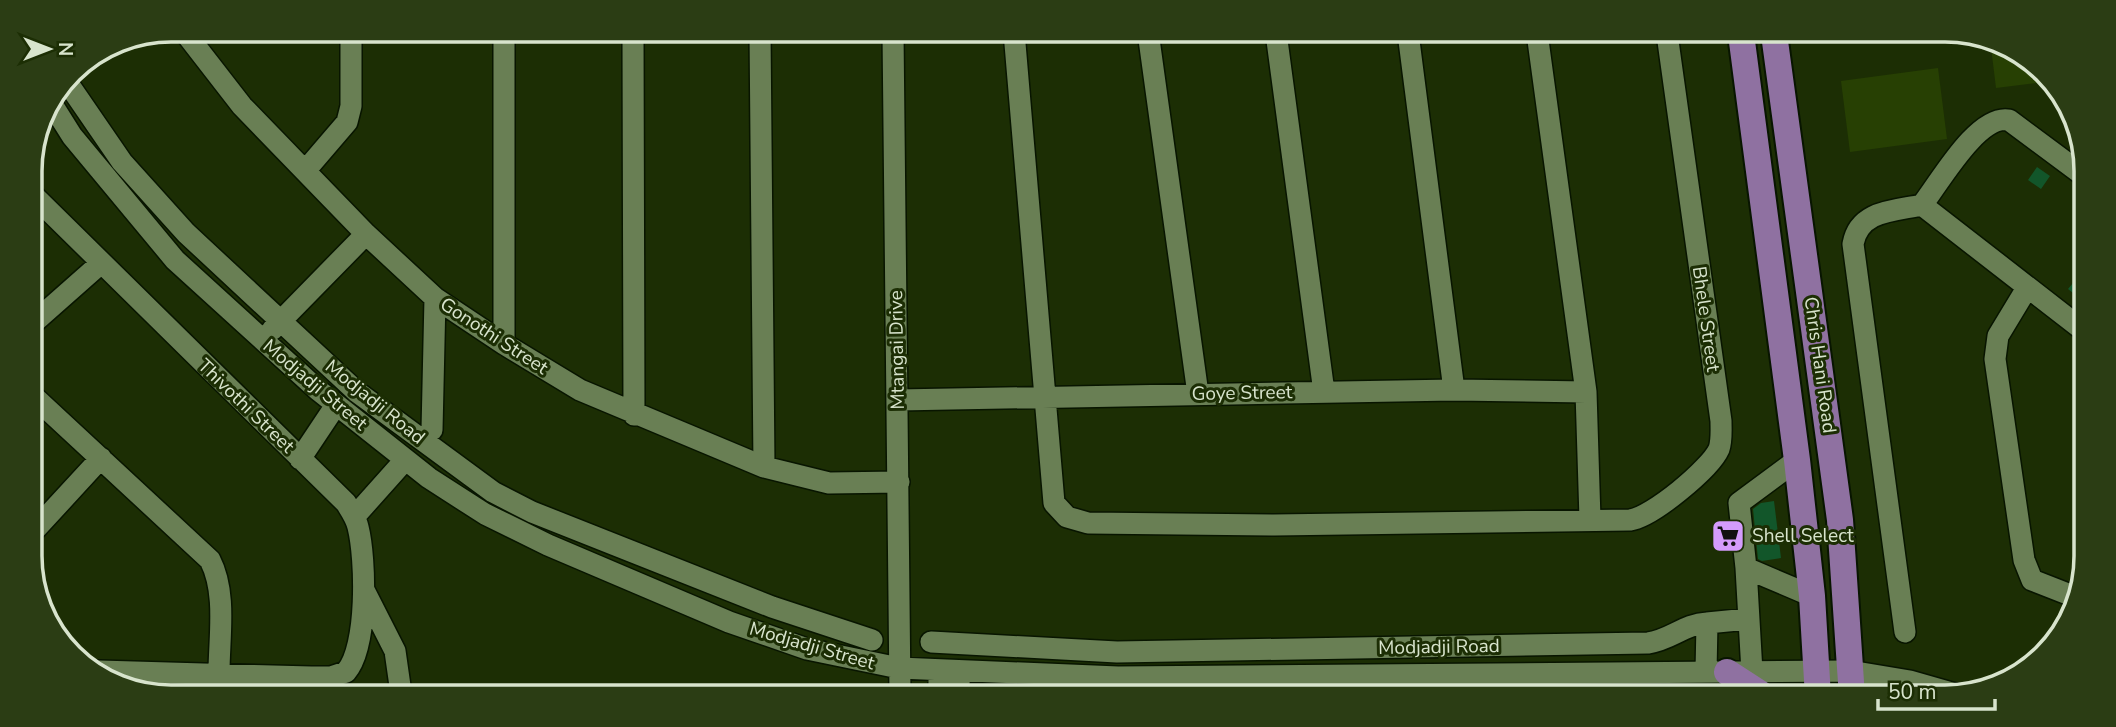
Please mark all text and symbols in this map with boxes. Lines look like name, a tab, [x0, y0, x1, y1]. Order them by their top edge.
north arrow	[14, 14, 84, 84]
text: N	[52, 42, 78, 56]
street label: Bhele Street	[1686, 265, 1726, 374]
street label: Mtangai Drive	[883, 290, 911, 410]
street label: Gonothi Street	[435, 291, 553, 381]
street label: Chris Hani Road	[1798, 295, 1842, 435]
street label: Modjadji Street	[257, 334, 373, 437]
street label: Thivothi Street	[192, 353, 300, 459]
street label: Modjadji Road	[320, 354, 430, 450]
street label: Goye Street	[1191, 379, 1293, 407]
supermarket icon: Shell Select	[1709, 517, 1747, 555]
place label: Shell Select	[1752, 523, 1854, 549]
street label: Modjadji Street	[746, 616, 878, 676]
street label: Modjadji Road	[1378, 633, 1500, 661]
scale bar	[1878, 668, 1995, 712]
text: 50 m	[1888, 678, 1937, 706]

